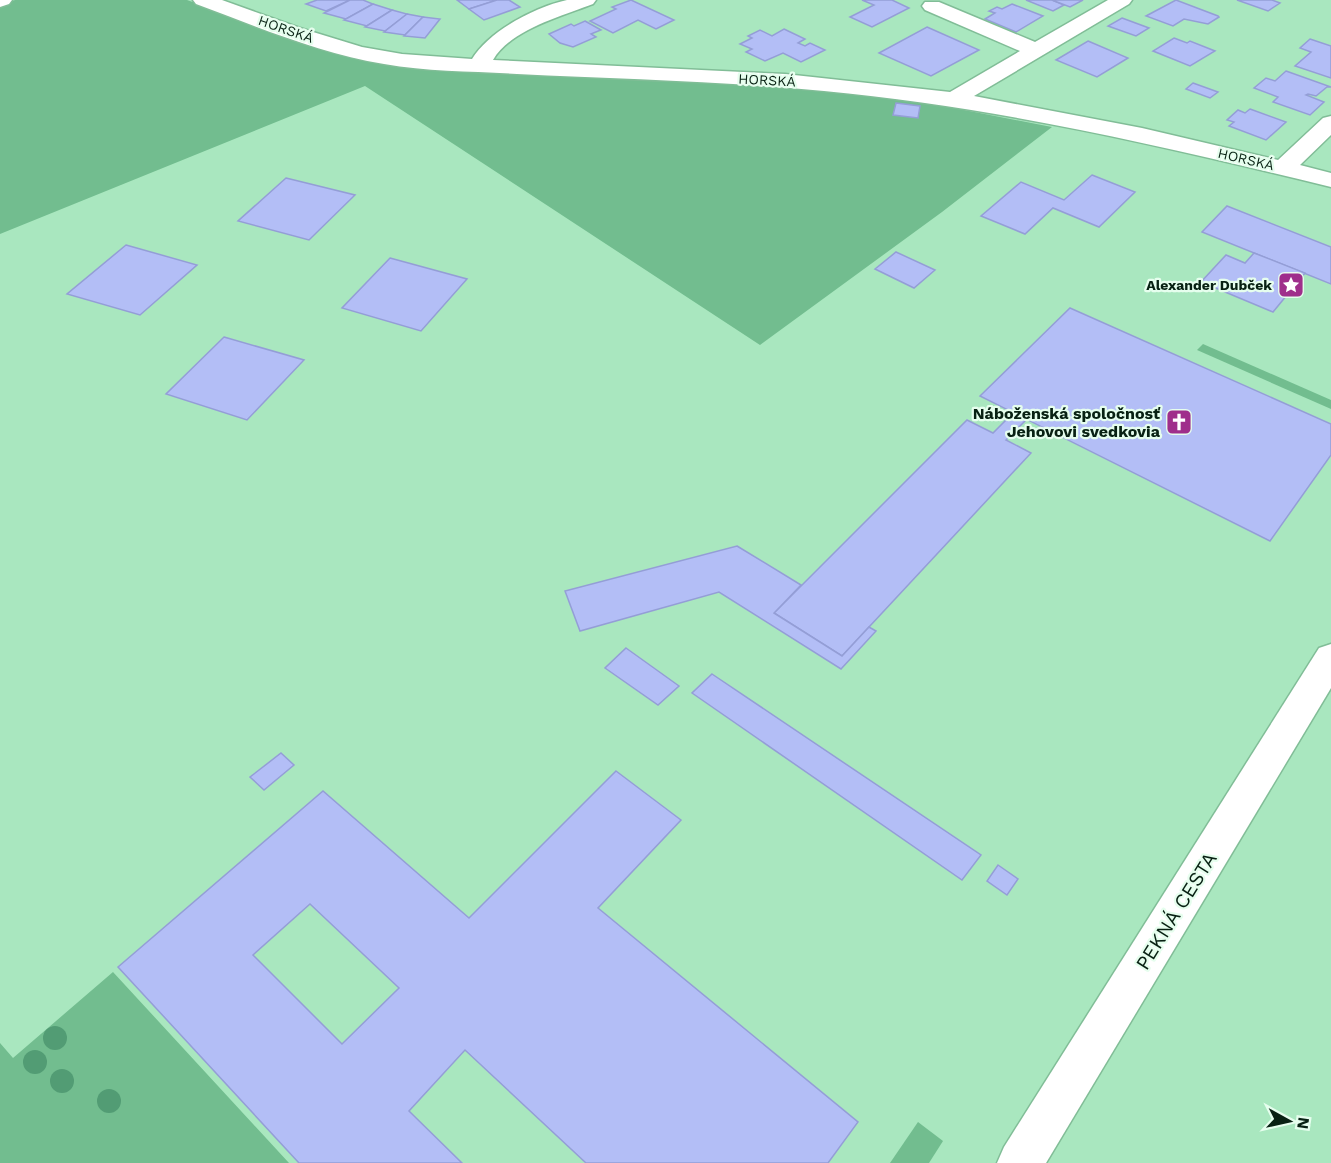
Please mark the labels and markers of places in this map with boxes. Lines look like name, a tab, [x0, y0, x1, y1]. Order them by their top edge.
place icon: Alexander Dubček	[1276, 270, 1306, 300]
place label: Alexander Dubček	[1146, 277, 1272, 293]
place label: Náboženská spoločnosť Jehovovi svedkovia	[973, 404, 1161, 441]
church icon: Náboženská spoločnosť Jehovovi svedkovia	[1164, 407, 1194, 437]

